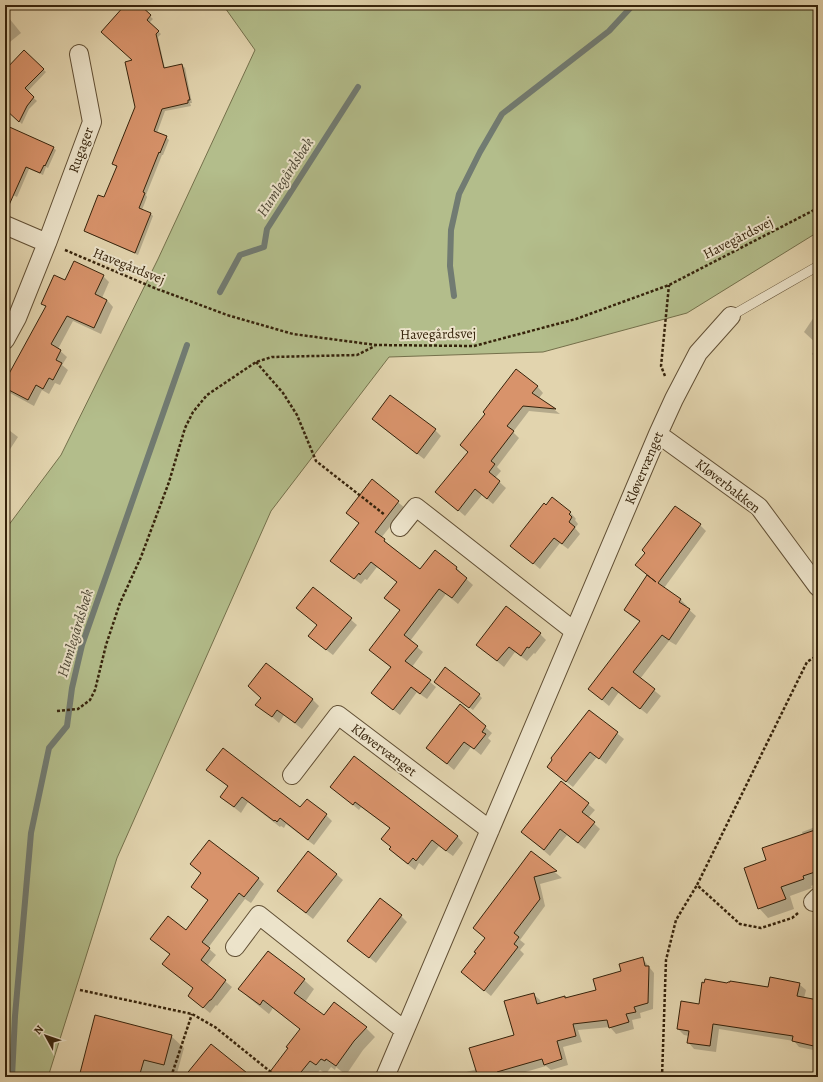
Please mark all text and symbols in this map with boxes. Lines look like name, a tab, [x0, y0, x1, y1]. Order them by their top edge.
street label: Rugager	[64, 124, 98, 176]
water label: Humlegårdsbæk	[252, 133, 318, 221]
street label: Havegårdsvej	[700, 212, 776, 264]
street label: Havegårdsvej	[90, 243, 168, 289]
street label: Havegårdsvej	[400, 324, 476, 344]
street label: Kløvervænget	[620, 428, 668, 507]
street label: Kløverbakken	[691, 455, 765, 518]
water label: Humlegårdsbæk	[52, 586, 98, 679]
street label: Kløvervænget	[347, 719, 421, 781]
north arrow	[26, 1016, 66, 1056]
text: N	[30, 1022, 47, 1038]

